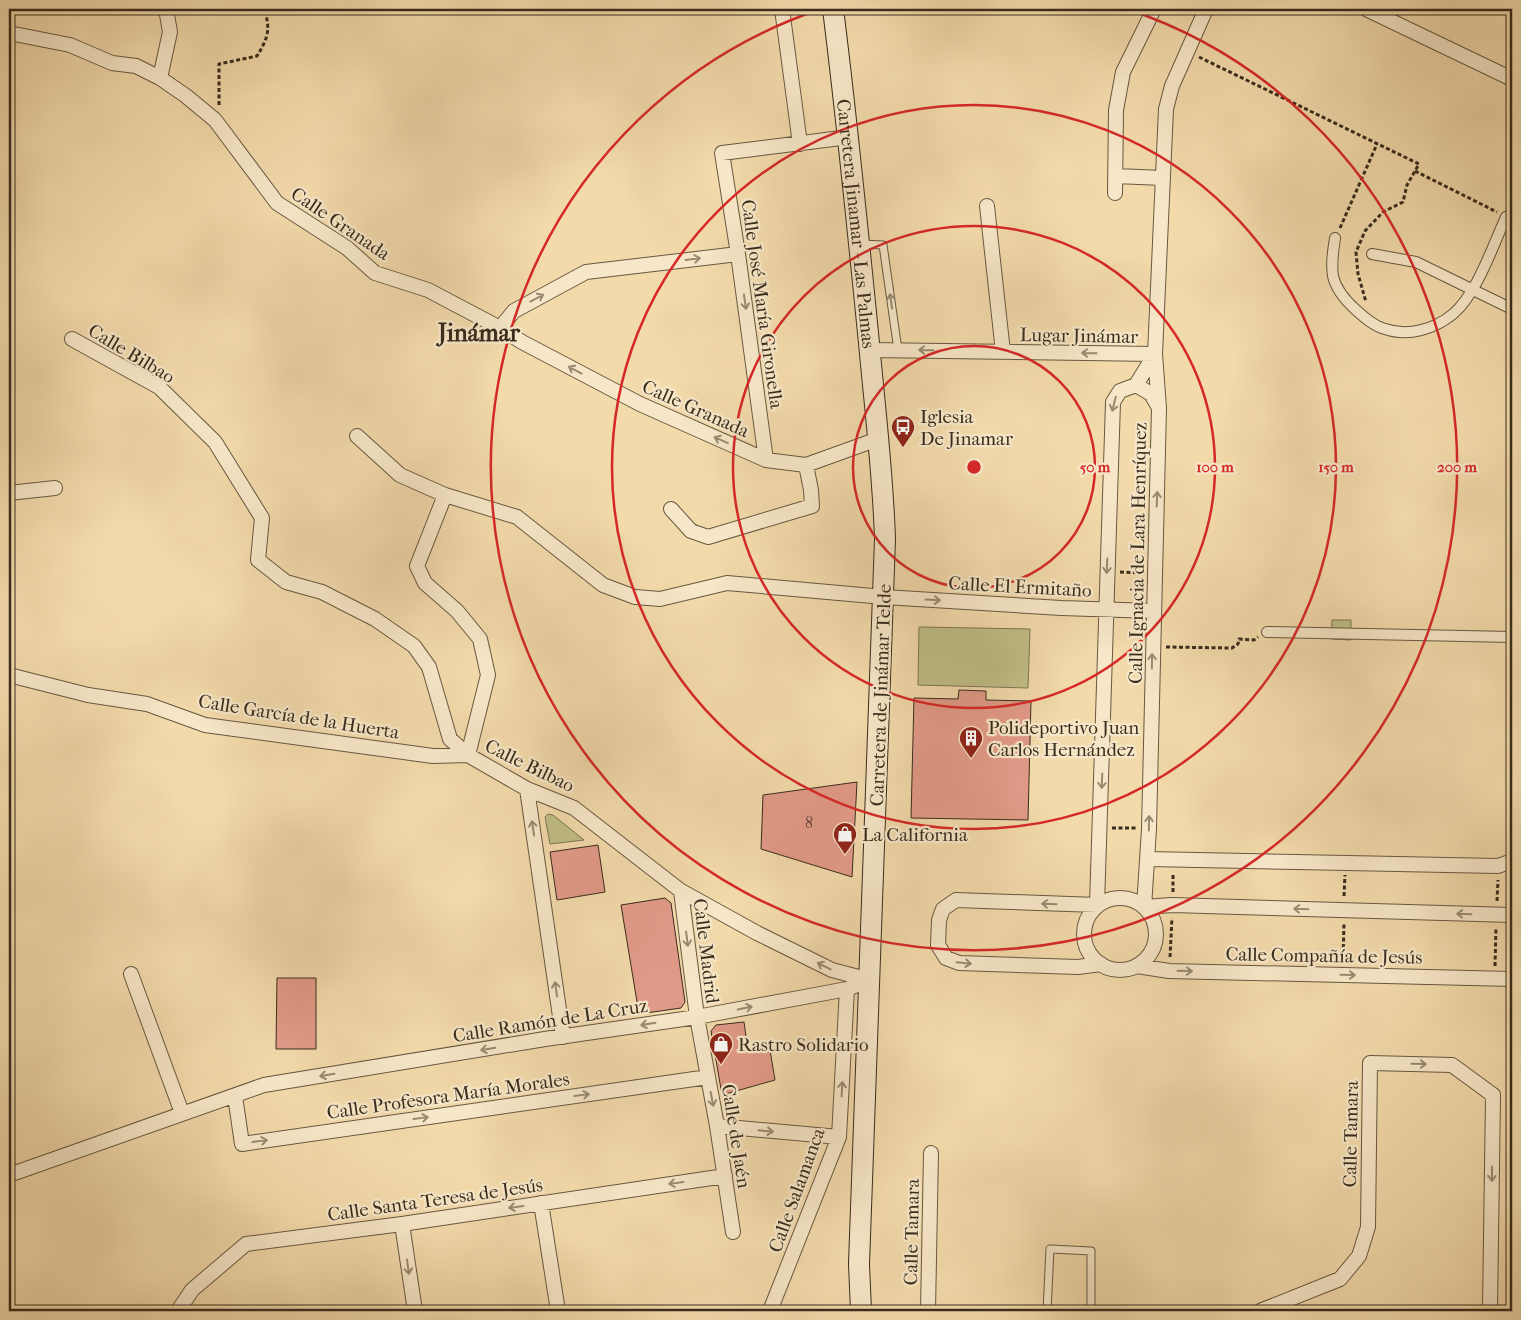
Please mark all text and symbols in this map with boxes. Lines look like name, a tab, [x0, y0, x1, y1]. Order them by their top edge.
street label: Carretera Jinamar - Las Palmas	[832, 98, 879, 350]
street label: Calle Granada	[287, 183, 394, 265]
street label: Calle José María Gironella	[736, 198, 788, 410]
one-way arrow	[684, 254, 700, 264]
one-way arrow	[530, 293, 545, 303]
one-way arrow	[740, 294, 750, 310]
one-way arrow	[886, 294, 896, 310]
street label: Calle Bilbao	[84, 319, 179, 388]
district label: Jinámar	[436, 319, 521, 347]
street label: Lugar Jinámar	[1020, 324, 1139, 348]
one-way arrow	[918, 346, 934, 355]
one-way arrow	[1081, 349, 1097, 358]
one-way arrow	[568, 365, 583, 374]
street label: Calle Granada	[639, 376, 753, 442]
one-way arrow	[1109, 396, 1118, 412]
place label: Iglesia De Jinamar	[920, 406, 1014, 450]
bus stop icon: Iglesia De Jinamar	[890, 414, 916, 448]
street label: Calle Ignacia de Lara Henríquez	[1125, 422, 1151, 684]
one-way arrow	[714, 435, 729, 445]
centre of rings	[965, 458, 983, 476]
text: 50 m	[1080, 458, 1111, 476]
text: 100 m	[1196, 458, 1234, 476]
text: 150 m	[1318, 458, 1354, 476]
text: 200 m	[1437, 458, 1477, 476]
one-way arrow	[1152, 491, 1161, 507]
one-way arrow	[1103, 558, 1112, 574]
street label: Calle El Ermitaño	[948, 572, 1093, 602]
street label: Carretera de Jinámar Telde	[866, 583, 896, 807]
one-way arrow	[925, 595, 941, 604]
one-way arrow	[1148, 653, 1157, 669]
street label: Calle García de la Huerta	[197, 690, 401, 744]
place label: Polideportivo Juan Carlos Hernández	[988, 717, 1139, 761]
building icon: Polideportivo Juan Carlos Hernández	[958, 725, 984, 759]
street label: Calle Bilbao	[481, 735, 578, 797]
one-way arrow	[1097, 773, 1106, 789]
house number: 8	[805, 813, 813, 832]
one-way arrow	[1144, 816, 1154, 832]
one-way arrow	[528, 820, 538, 836]
shop icon: La California	[832, 821, 858, 855]
place label: La California	[862, 824, 968, 846]
street label: Calle Madrid	[689, 897, 723, 1006]
one-way arrow	[1041, 899, 1057, 908]
one-way arrow	[1293, 904, 1310, 914]
one-way arrow	[1456, 909, 1472, 918]
one-way arrow	[682, 931, 692, 947]
street label: Calle Compañía de Jesús	[1225, 943, 1423, 969]
one-way arrow	[956, 958, 972, 968]
one-way arrow	[816, 961, 831, 971]
one-way arrow	[1176, 966, 1193, 976]
one-way arrow	[1339, 970, 1355, 980]
one-way arrow	[551, 981, 561, 997]
street label: Calle Ramón de La Cruz	[451, 995, 649, 1047]
one-way arrow	[736, 1003, 752, 1012]
one-way arrow	[641, 1020, 657, 1030]
shop icon: Rastro Solidario	[708, 1031, 734, 1065]
place label: Rastro Solidario	[738, 1034, 869, 1056]
one-way arrow	[480, 1044, 496, 1054]
one-way arrow	[1410, 1059, 1427, 1069]
street label: Calle Profesora María Morales	[325, 1068, 571, 1124]
one-way arrow	[320, 1070, 336, 1080]
street label: Calle Tamara	[1339, 1080, 1363, 1188]
one-way arrow	[837, 1081, 846, 1097]
street label: Calle de Jaén	[717, 1082, 755, 1190]
one-way arrow	[573, 1090, 589, 1100]
one-way arrow	[708, 1091, 717, 1107]
one-way arrow	[412, 1113, 428, 1123]
street label: Calle Salamanca	[764, 1125, 830, 1256]
one-way arrow	[757, 1126, 773, 1135]
one-way arrow	[251, 1136, 267, 1146]
one-way arrow	[1487, 1166, 1497, 1182]
street label: Calle Santa Teresa de Jesús	[326, 1174, 544, 1226]
street label: Calle Tamara	[900, 1178, 924, 1286]
one-way arrow	[669, 1179, 685, 1189]
one-way arrow	[508, 1202, 524, 1212]
one-way arrow	[403, 1259, 413, 1275]

